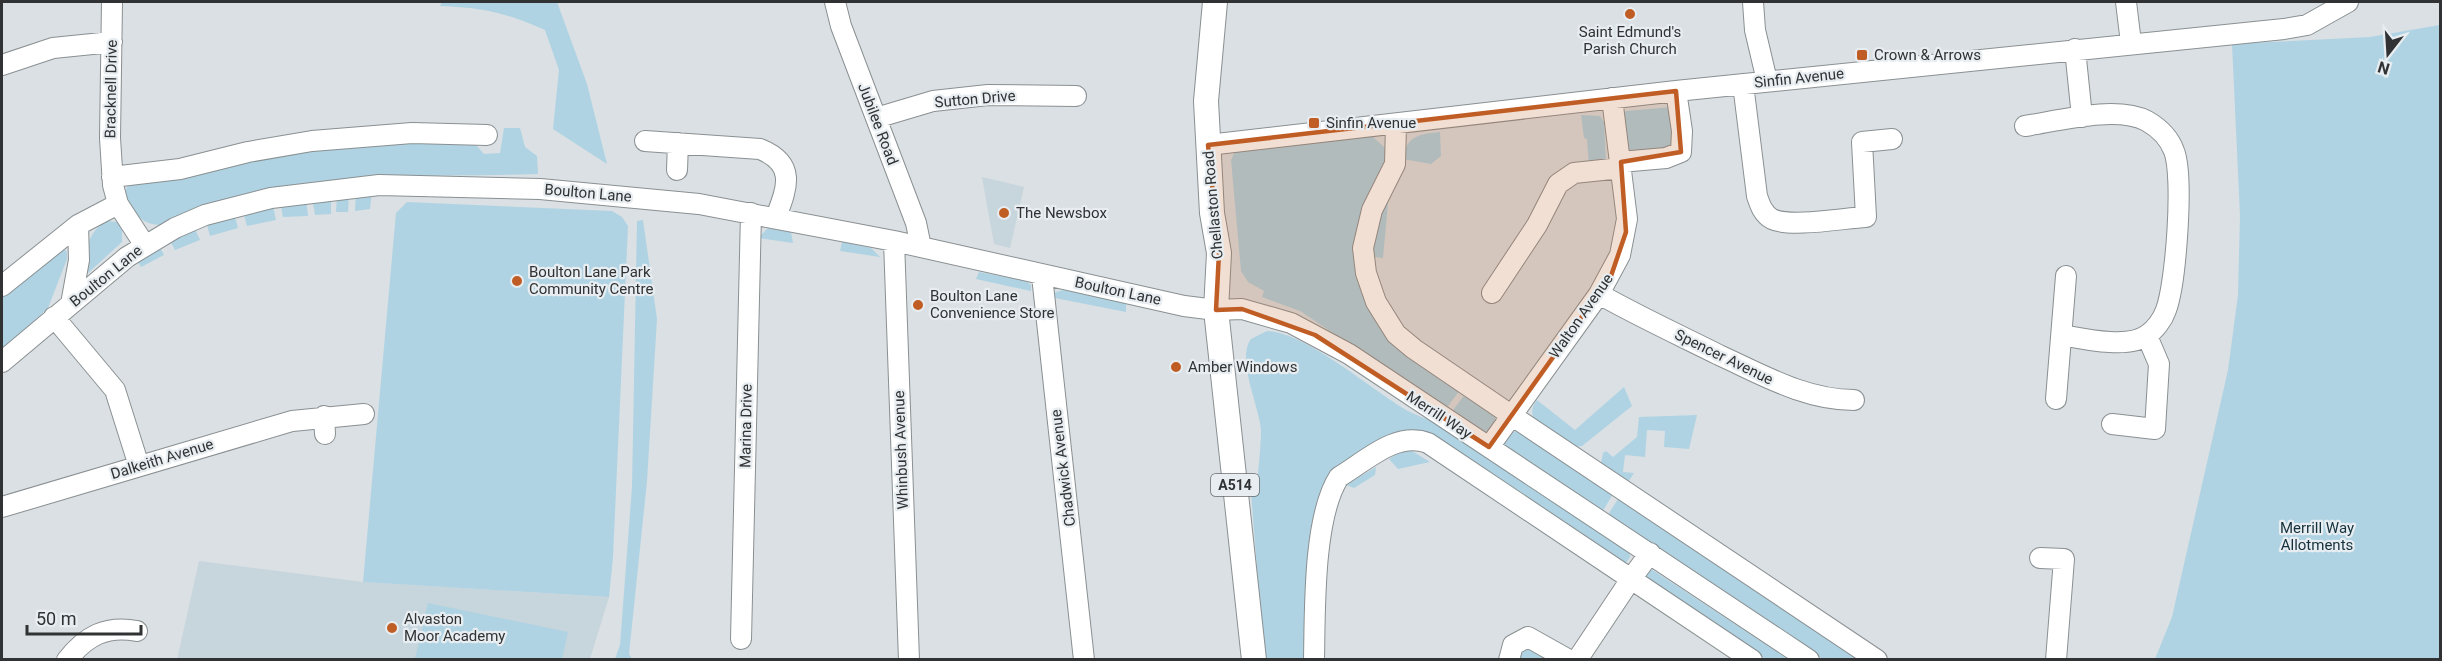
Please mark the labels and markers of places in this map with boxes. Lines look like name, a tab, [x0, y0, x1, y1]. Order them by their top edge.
marker: Saint Edmund's Parish Church	[1623, 7, 1637, 21]
place label: Saint Edmund's Parish Church	[1579, 23, 1681, 58]
place label: Crown & Arrows	[1874, 46, 1981, 64]
marker: Crown & Arrows	[1855, 48, 1869, 62]
place label: Sinfin Avenue	[1326, 114, 1416, 132]
marker: Sinfin Avenue	[1307, 116, 1321, 130]
place label: The Newsbox	[1016, 204, 1107, 222]
marker: The Newsbox	[997, 206, 1011, 220]
place label: Boulton Lane Park Community Centre	[529, 263, 653, 298]
marker: Boulton Lane Park Community Centre	[510, 274, 524, 288]
place label: Boulton Lane Convenience Store	[930, 287, 1055, 322]
marker: Boulton Lane Convenience Store	[911, 298, 925, 312]
place label: Amber Windows	[1188, 358, 1297, 376]
marker: Amber Windows	[1169, 360, 1183, 374]
place label: Alvaston Moor Academy	[404, 610, 505, 645]
marker: Alvaston Moor Academy	[385, 621, 399, 635]

